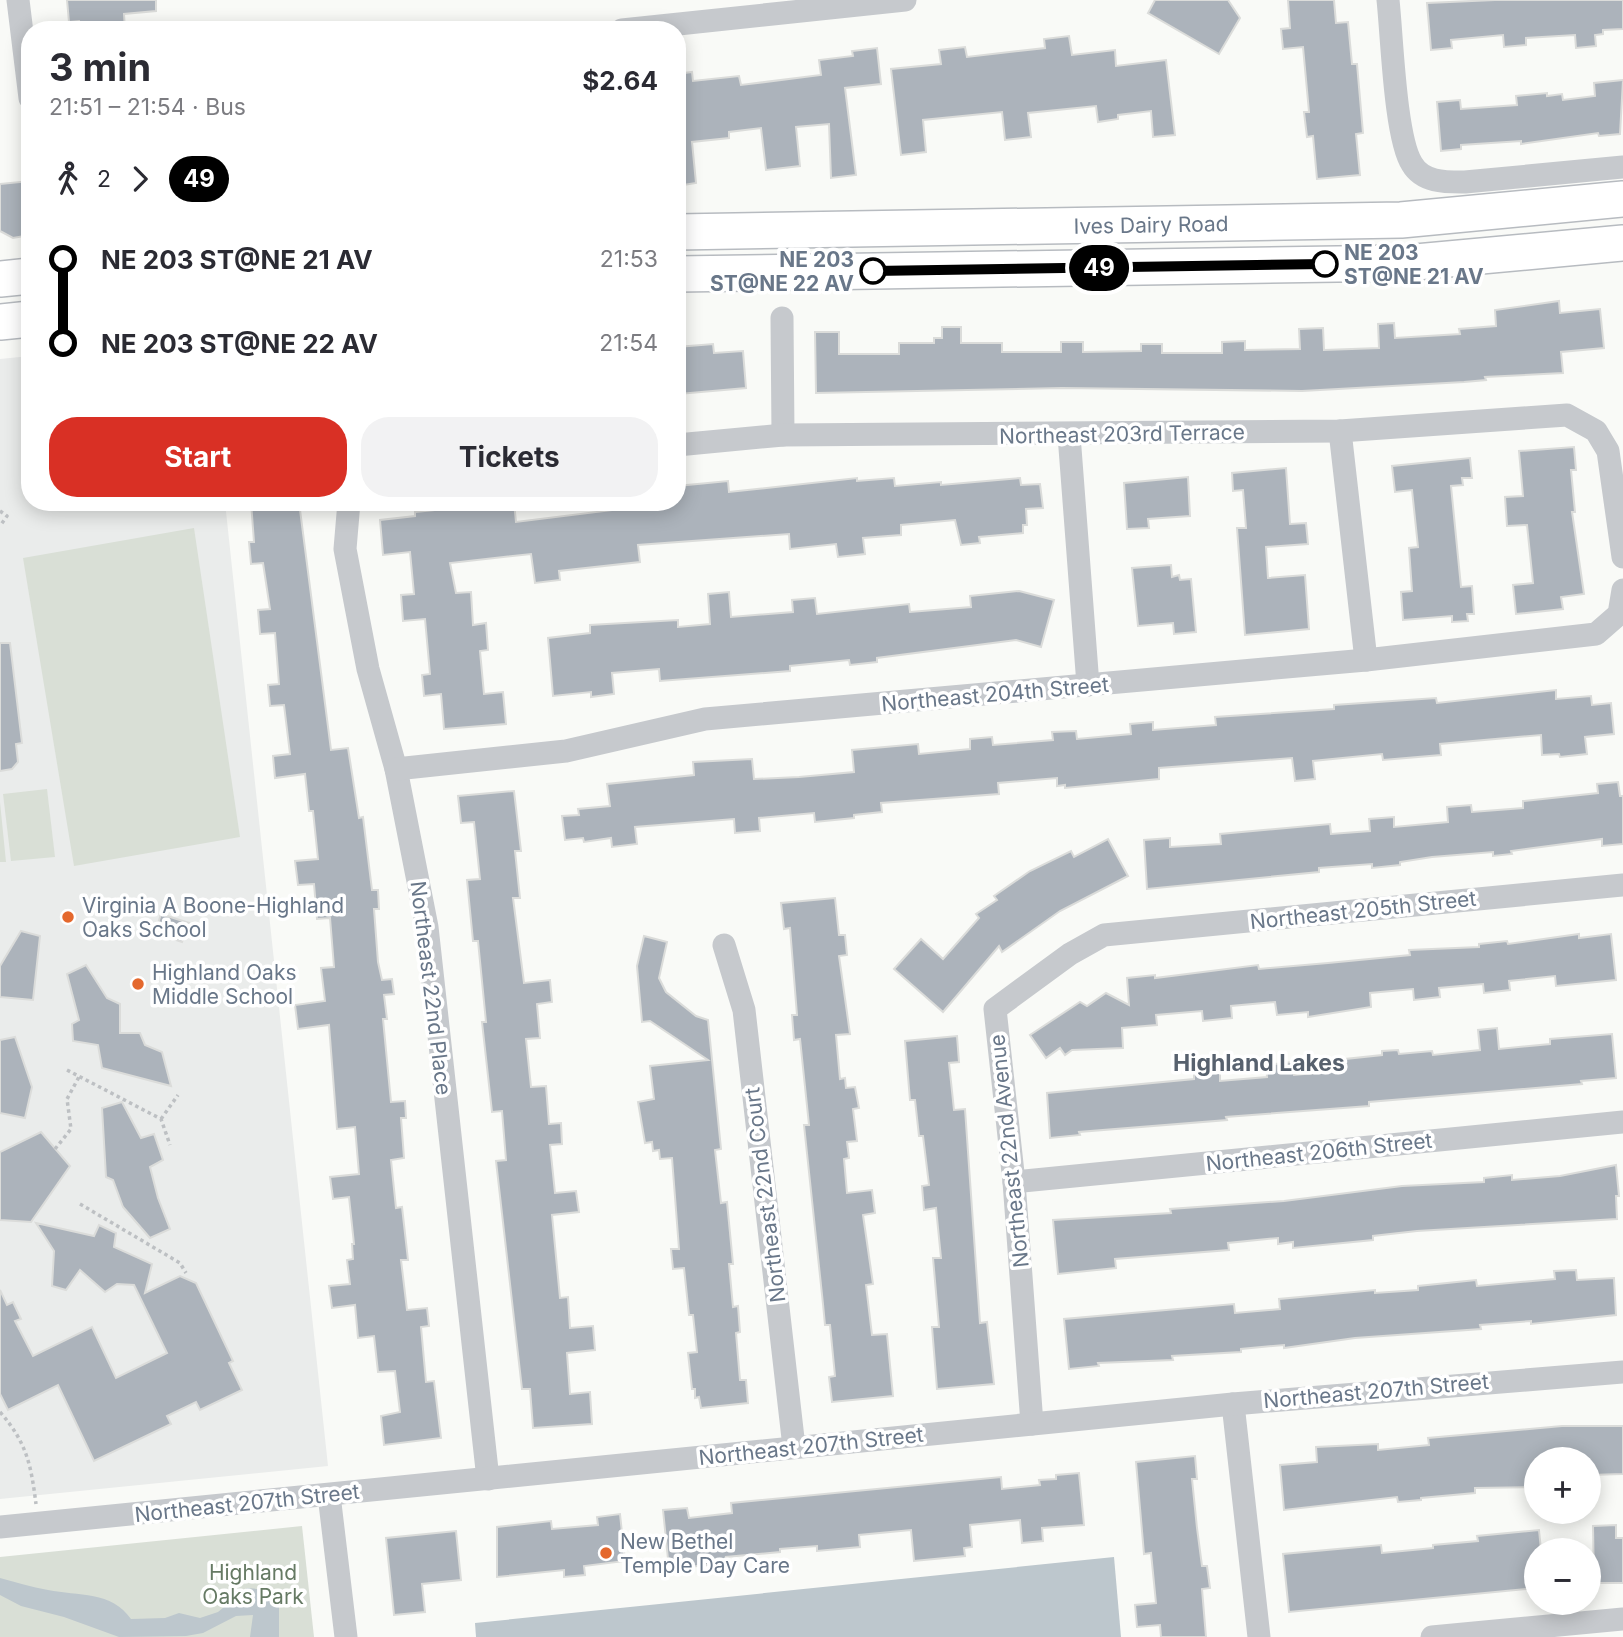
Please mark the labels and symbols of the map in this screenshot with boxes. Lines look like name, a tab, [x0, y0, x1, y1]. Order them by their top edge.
street label: Ives Dairy Road	[1073, 211, 1229, 239]
place label: NE 203 ST@NE 21 AV	[1344, 240, 1484, 289]
line badge: 49	[1068, 245, 1130, 291]
place label: NE 203 ST@NE 22 AV	[710, 247, 854, 296]
marker: NE 203 ST@NE 21 AV	[1312, 251, 1338, 277]
marker: NE 203 ST@NE 22 AV	[860, 258, 886, 284]
street label: Northeast 203rd Terrace	[999, 419, 1245, 449]
street label: Northeast 204th Street	[880, 672, 1110, 716]
street label: Northeast 22nd Place	[405, 880, 457, 1096]
street label: Northeast 205th Street	[1249, 886, 1477, 934]
place label: Virginia A Boone-Highland Oaks School	[82, 893, 344, 942]
marker: Virginia A Boone-Highland Oaks School	[60, 909, 76, 925]
place label: Highland Oaks Middle School	[152, 960, 297, 1009]
marker: Highland Oaks Middle School	[130, 976, 146, 992]
street label: Northeast 22nd Avenue	[984, 1033, 1034, 1269]
district label: Highland Lakes	[1173, 1049, 1345, 1077]
street label: Northeast 22nd Court	[739, 1086, 791, 1304]
street label: Northeast 206th Street	[1205, 1128, 1434, 1176]
street label: Northeast 207th Street	[1262, 1369, 1490, 1413]
street label: Northeast 207th Street	[697, 1422, 925, 1470]
street label: Northeast 207th Street	[133, 1479, 361, 1527]
place label: New Bethel Temple Day Care	[620, 1529, 790, 1578]
marker: New Bethel Temple Day Care	[598, 1545, 614, 1561]
park label: Highland Oaks Park	[202, 1560, 304, 1609]

